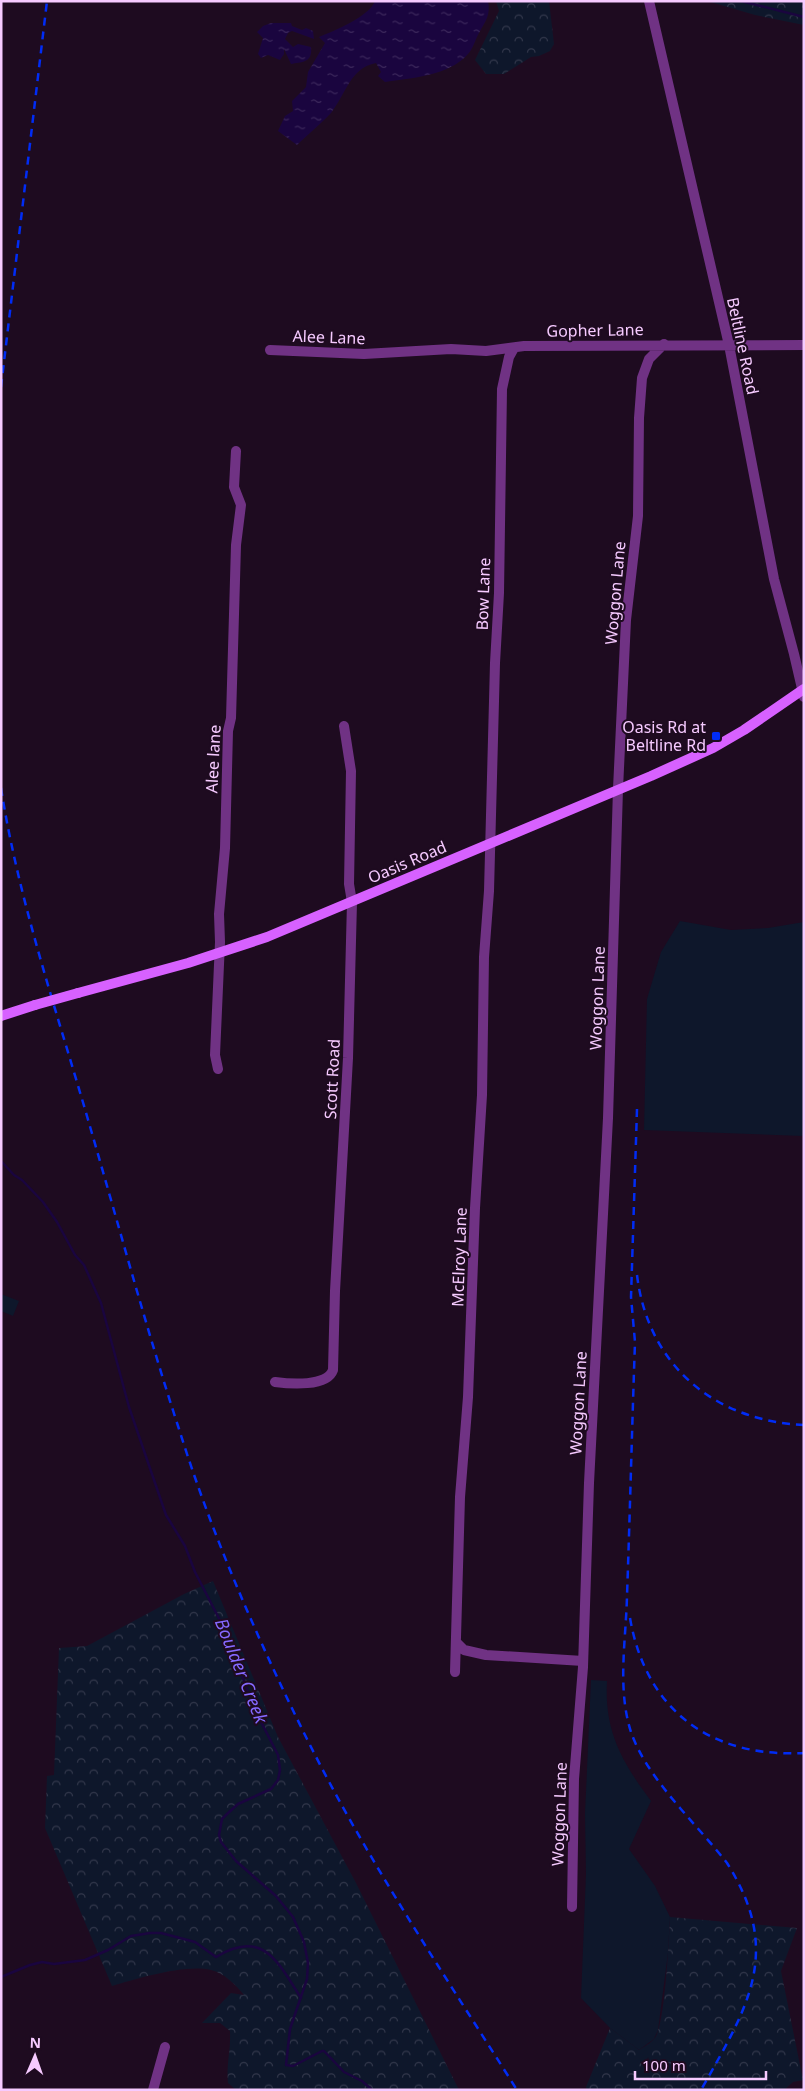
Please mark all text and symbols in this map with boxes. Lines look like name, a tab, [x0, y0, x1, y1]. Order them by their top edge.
street label: Beltline Road	[722, 295, 764, 397]
street label: Gopher Lane	[546, 318, 644, 342]
street label: Alee Lane	[292, 325, 366, 349]
street label: Woggon Lane	[600, 540, 630, 646]
street label: Bow Lane	[471, 557, 495, 631]
place label: Oasis Rd at Beltline Rd	[622, 716, 706, 756]
street label: Alee lane	[200, 724, 226, 794]
marker: Oasis Rd at Beltline Rd	[710, 730, 722, 742]
street label: Oasis Road	[364, 836, 450, 888]
street label: Woggon Lane	[584, 946, 610, 1050]
street label: Scott Road	[319, 1038, 345, 1120]
street label: McElroy Lane	[446, 1207, 472, 1307]
street label: Woggon Lane	[564, 1351, 592, 1455]
water label: Boulder Creek	[210, 1614, 274, 1728]
street label: Woggon Lane	[546, 1762, 572, 1866]
north arrow	[10, 2031, 60, 2081]
text: N	[29, 2033, 41, 2052]
scale bar	[635, 2048, 766, 2080]
text: 100 m	[642, 2055, 686, 2075]

